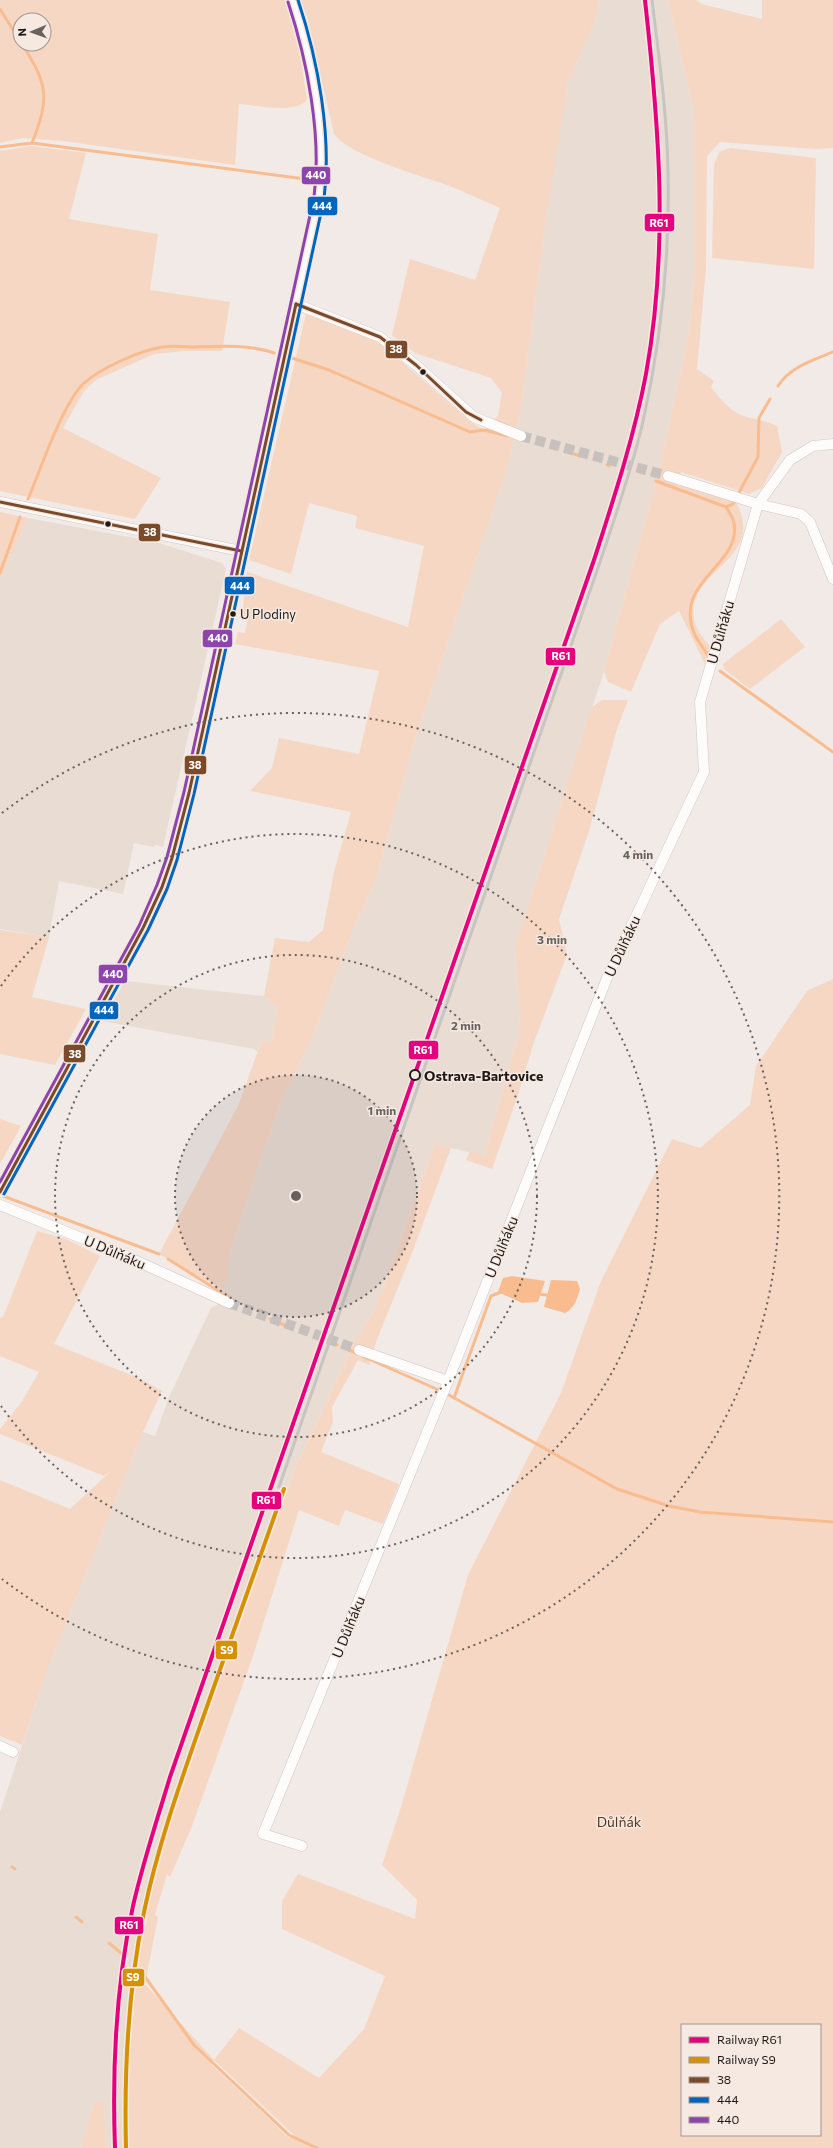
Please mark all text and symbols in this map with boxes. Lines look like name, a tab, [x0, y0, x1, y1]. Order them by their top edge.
north arrow	[12, 12, 52, 52]
text: N	[15, 28, 28, 37]
line badge: 440	[301, 166, 331, 185]
text: 440	[306, 168, 326, 181]
line badge: 444	[307, 196, 338, 216]
text: 444	[312, 199, 332, 212]
line badge: R61	[644, 213, 675, 232]
text: R61	[649, 216, 669, 229]
line badge: 38	[385, 340, 408, 359]
text: 38	[389, 342, 403, 355]
unlabelled marker	[418, 367, 428, 377]
unlabelled marker	[103, 519, 113, 529]
line badge: 38	[138, 523, 161, 542]
text: 38	[143, 525, 157, 538]
line badge: 444	[224, 576, 255, 595]
text: 444	[230, 579, 250, 592]
street label: U Důlňáku	[703, 598, 737, 666]
place label: U Plodiny	[240, 606, 296, 622]
marker: U Plodiny	[228, 609, 238, 619]
line badge: 440	[202, 629, 233, 648]
text: 440	[208, 631, 228, 644]
line badge: R61	[545, 647, 576, 666]
text: R61	[551, 649, 571, 662]
line badge: 38	[184, 755, 207, 775]
text: 38	[188, 758, 202, 771]
text: 4 min	[623, 847, 653, 861]
street label: U Důlňáku	[600, 913, 644, 979]
text: 3 min	[537, 932, 567, 946]
line badge: 440	[98, 964, 128, 984]
text: 440	[103, 967, 123, 980]
line badge: 444	[89, 1001, 119, 1020]
text: 444	[94, 1003, 114, 1016]
text: 2 min	[451, 1018, 481, 1032]
line badge: R61	[408, 1040, 439, 1060]
text: R61	[413, 1043, 433, 1056]
line badge: 38	[63, 1044, 86, 1063]
text: 38	[68, 1047, 82, 1060]
place label: Ostrava-Bartovice	[424, 1067, 543, 1084]
marker: Ostrava-Bartovice	[409, 1069, 421, 1081]
text: 1 min	[368, 1103, 396, 1117]
centre of rings	[289, 1189, 303, 1203]
street label: U Důlňáku	[481, 1214, 521, 1280]
street label: U Důlňáku	[82, 1231, 148, 1273]
line badge: R61	[251, 1491, 282, 1510]
text: R61	[256, 1493, 276, 1506]
street label: U Důlňáku	[328, 1594, 368, 1660]
line badge: S9	[215, 1640, 238, 1660]
text: S9	[220, 1643, 234, 1656]
park label: Důlňák	[597, 1813, 642, 1830]
line badge: R61	[114, 1916, 144, 1935]
text: R61	[119, 1918, 139, 1931]
line badge: S9	[122, 1968, 145, 1987]
text: S9	[126, 1970, 140, 1983]
legend	[681, 2024, 821, 2136]
text: Railway R61	[717, 2032, 782, 2046]
text: Railway S9	[717, 2052, 776, 2066]
text: 38	[717, 2072, 731, 2086]
text: 444	[717, 2092, 739, 2106]
text: 440	[717, 2112, 739, 2126]

